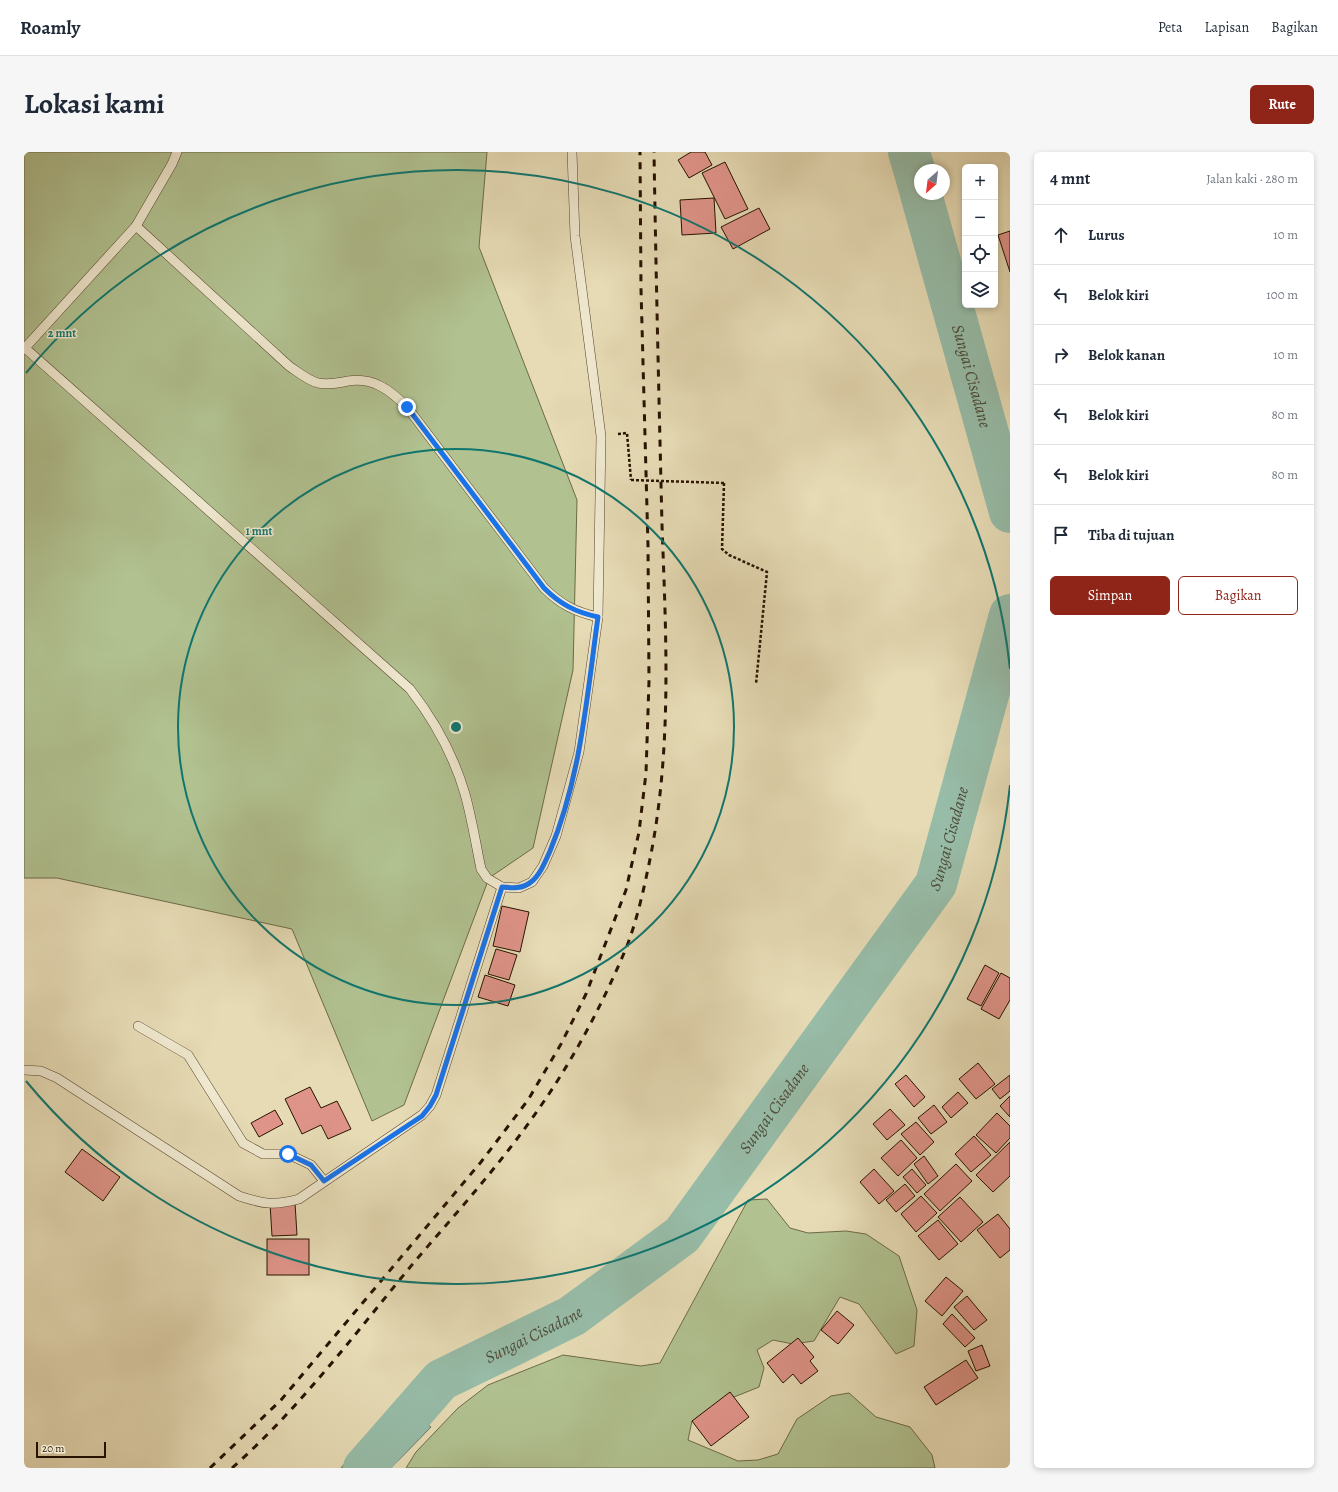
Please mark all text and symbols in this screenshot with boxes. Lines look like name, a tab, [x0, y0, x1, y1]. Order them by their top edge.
text: Roamly	[20, 15, 80, 41]
text: Peta	[1158, 18, 1182, 37]
text: Lapisan	[1204, 18, 1249, 37]
text: Bagikan	[1271, 18, 1318, 37]
text: Lokasi kami	[24, 85, 165, 123]
button: Rute	[1250, 85, 1314, 124]
north arrow	[914, 164, 950, 200]
map controls	[962, 164, 998, 308]
button: +	[962, 164, 998, 200]
text: 4 mnt	[1050, 167, 1090, 190]
text: Jalan kaki · 280 m	[1206, 170, 1298, 187]
button: −	[962, 200, 998, 236]
icon: ahead	[1050, 224, 1072, 246]
text: Lurus	[1088, 225, 1125, 245]
text: 10 m	[1273, 226, 1298, 243]
button: locate	[962, 236, 998, 272]
button: layers	[962, 272, 998, 308]
icon: left	[1050, 284, 1072, 306]
text: Belok kiri	[1088, 285, 1149, 305]
text: 100 m	[1266, 286, 1298, 303]
water label: Sungai Cisadane	[946, 322, 997, 430]
text: 2 mnt	[48, 325, 76, 341]
icon: right	[1050, 344, 1072, 366]
text: Belok kanan	[1088, 345, 1165, 365]
text: 10 m	[1273, 346, 1298, 363]
route end	[398, 398, 416, 416]
icon: left	[1050, 404, 1072, 426]
text: Belok kiri	[1088, 405, 1149, 425]
text: 80 m	[1271, 406, 1298, 423]
icon: left	[1050, 464, 1072, 486]
text: Belok kiri	[1088, 465, 1149, 485]
text: 80 m	[1271, 466, 1298, 483]
text: 1 mnt	[245, 523, 273, 539]
icon: arrive	[1050, 524, 1072, 546]
text: Tiba di tujuan	[1088, 525, 1174, 545]
button: Simpan	[1050, 576, 1170, 615]
button: Bagikan	[1178, 576, 1298, 615]
centre of rings	[449, 720, 463, 734]
water label: Sungai Cisadane	[924, 784, 974, 896]
water label: Sungai Cisadane	[734, 1059, 815, 1158]
route start	[279, 1145, 297, 1163]
water label: Sungai Cisadane	[481, 1301, 588, 1369]
scale bar	[36, 1440, 106, 1459]
text: 20 m	[42, 1441, 64, 1456]

